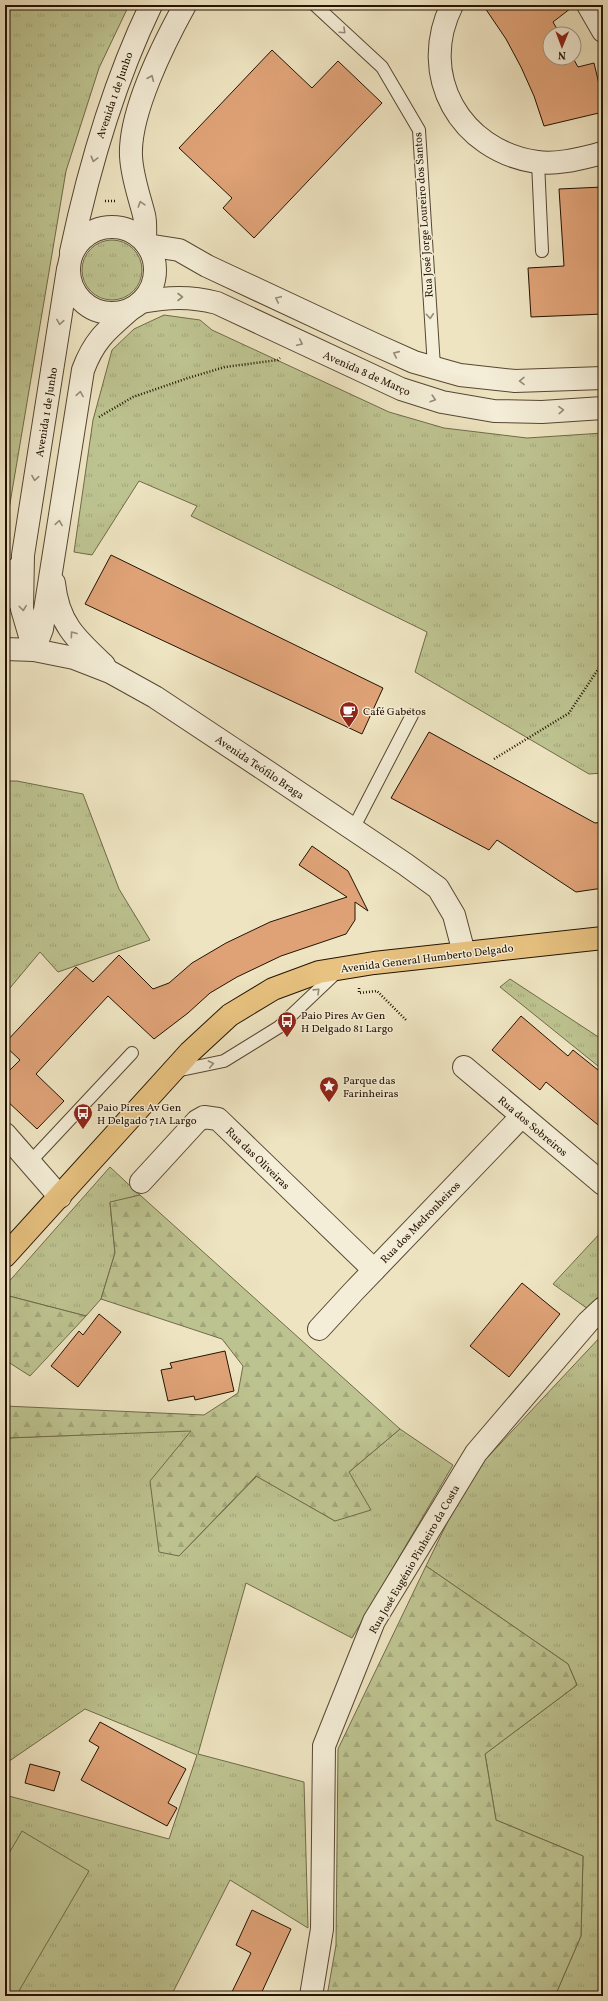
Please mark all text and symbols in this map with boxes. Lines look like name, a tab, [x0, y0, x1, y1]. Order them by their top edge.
north arrow	[542, 26, 582, 66]
one-way arrow	[339, 27, 346, 34]
text: N	[558, 47, 566, 62]
street label: Avenida 1 de Junho	[94, 50, 137, 141]
one-way arrow	[146, 75, 154, 82]
street label: Rua José Jorge Loureiro dos Santos	[411, 132, 438, 298]
one-way arrow	[90, 156, 98, 163]
one-way arrow	[137, 200, 145, 207]
one-way arrow	[177, 293, 183, 301]
one-way arrow	[275, 296, 283, 304]
one-way arrow	[426, 313, 435, 319]
one-way arrow	[56, 319, 65, 325]
one-way arrow	[296, 338, 304, 346]
street label: Avenida 8 de Março	[320, 348, 413, 400]
one-way arrow	[393, 351, 400, 359]
street label: Avenida 1 de Junho	[33, 366, 62, 458]
one-way arrow	[519, 377, 525, 385]
one-way arrow	[75, 391, 84, 397]
one-way arrow	[429, 394, 436, 403]
one-way arrow	[558, 406, 564, 415]
one-way arrow	[31, 475, 40, 481]
one-way arrow	[54, 519, 62, 526]
one-way arrow	[18, 605, 27, 611]
one-way arrow	[71, 632, 78, 639]
cafe icon: Café Gabetos	[338, 700, 360, 728]
place label: Café Gabetos	[363, 705, 426, 720]
street label: Avenida Teófilo Braga	[212, 733, 307, 804]
street label: Avenida General Humberto Delgado	[340, 941, 515, 978]
one-way arrow	[312, 989, 319, 996]
place label: Paio Pires Av Gen H Delgado 81 Largo	[301, 1009, 393, 1037]
bus stop icon: Paio Pires Av Gen H Delgado 81 Largo	[276, 1010, 298, 1038]
one-way arrow	[208, 1060, 214, 1068]
place label: Parque das Farinheiras	[343, 1074, 399, 1102]
place icon: Parque das Farinheiras	[318, 1075, 340, 1103]
street label: Rua dos Sobreiros	[494, 1094, 570, 1161]
place label: Paio Pires Av Gen H Delgado 71A Largo	[97, 1101, 197, 1129]
bus stop icon: Paio Pires Av Gen H Delgado 71A Largo	[72, 1102, 94, 1130]
street label: Rua das Oliveiras	[222, 1125, 292, 1194]
street label: Rua dos Medronheiros	[378, 1178, 465, 1267]
street label: Rua José Eugénio Pinheiro da Costa	[366, 1482, 464, 1637]

